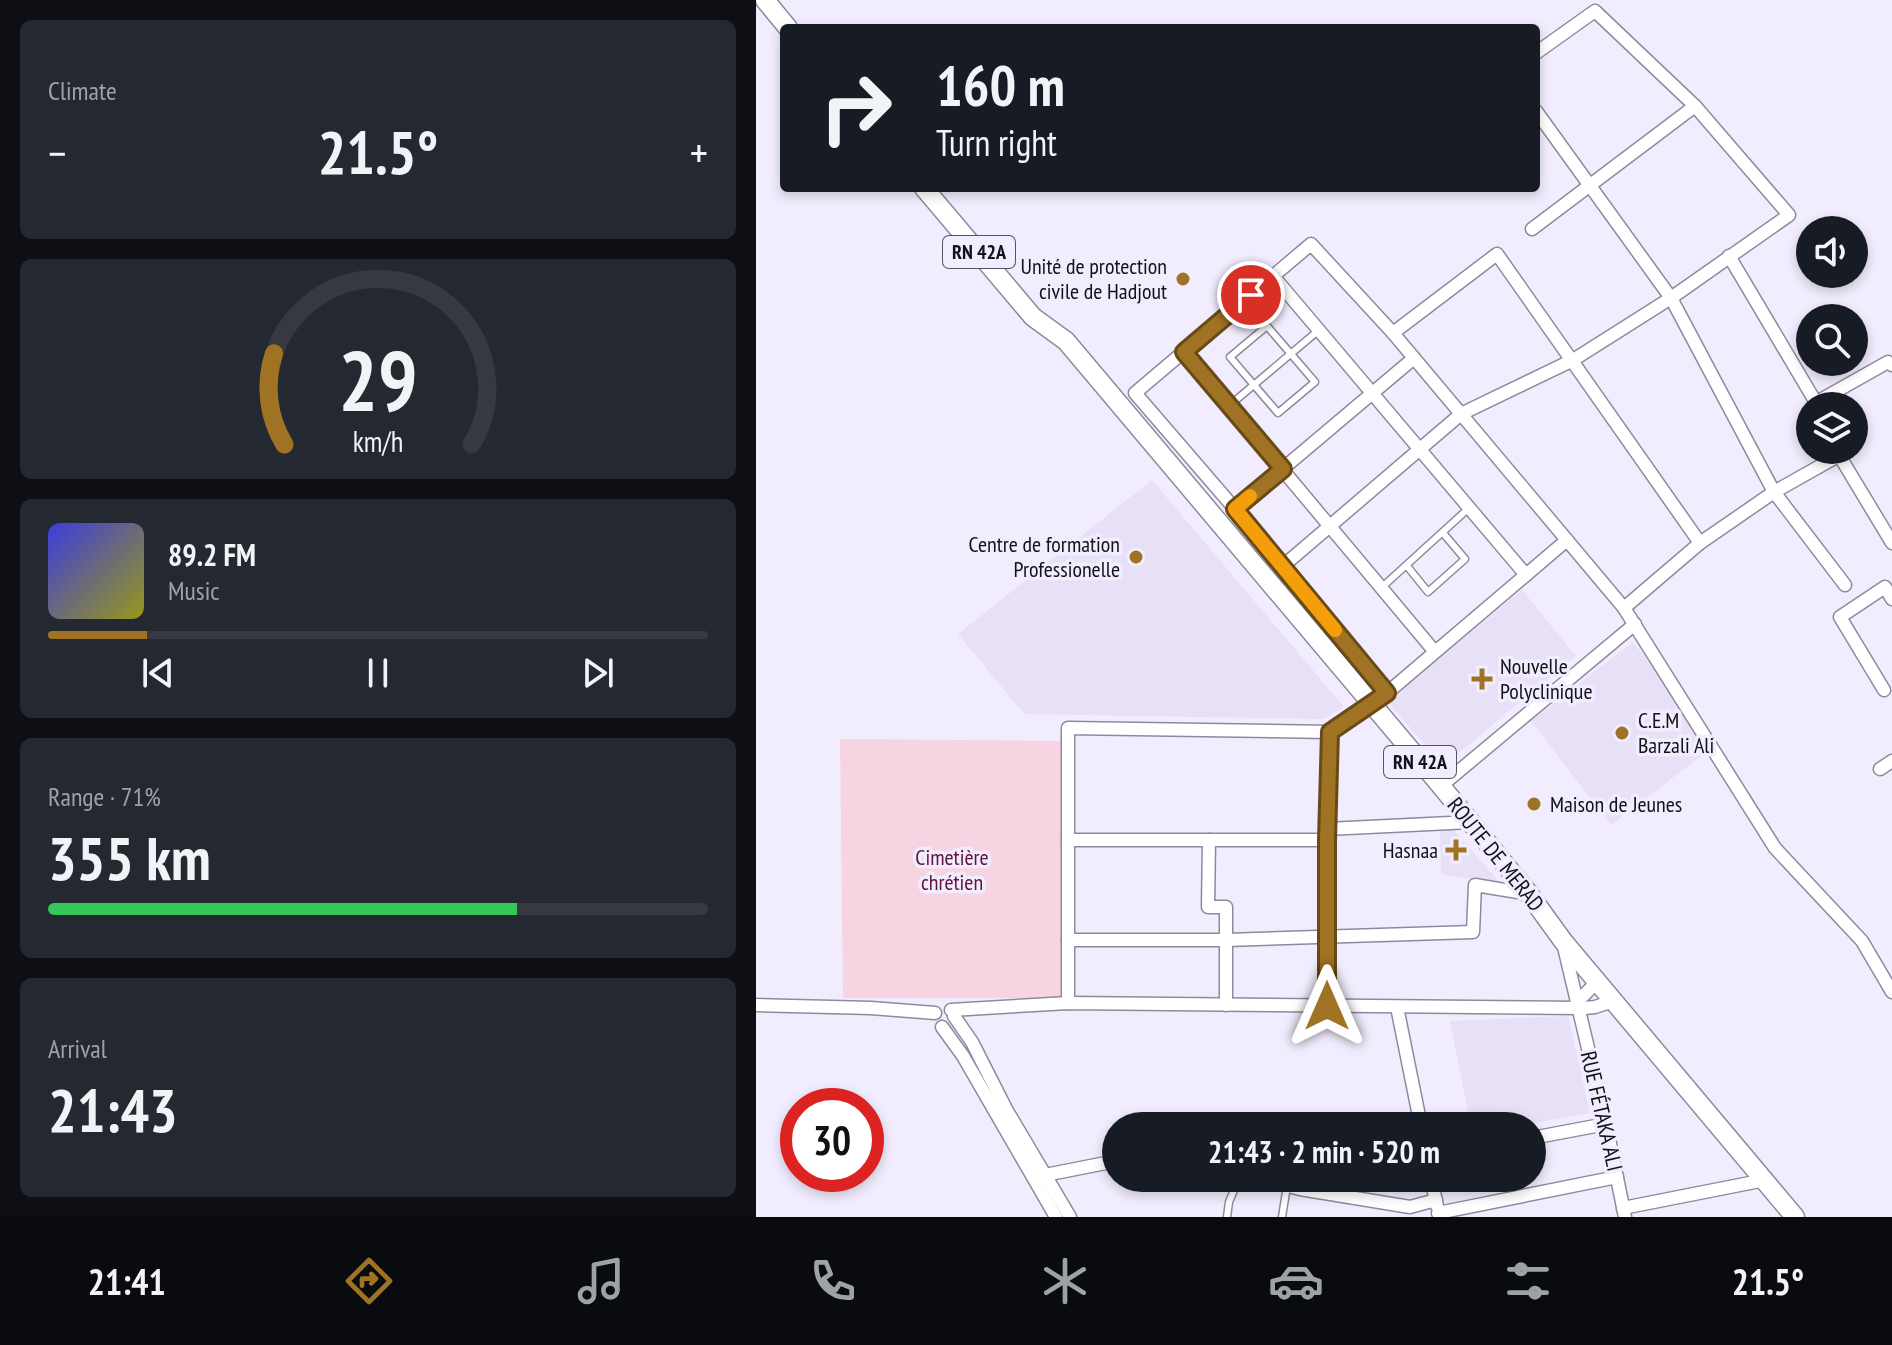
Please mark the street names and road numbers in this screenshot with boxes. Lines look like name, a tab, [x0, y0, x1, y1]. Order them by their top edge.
road number: RN 42A	[943, 236, 1015, 268]
road number: RN 42A	[1384, 746, 1456, 778]
street label: ROUTE DE MERAD	[1442, 791, 1550, 917]
street label: RUE FÉTAKA ALI	[1575, 1048, 1629, 1174]

